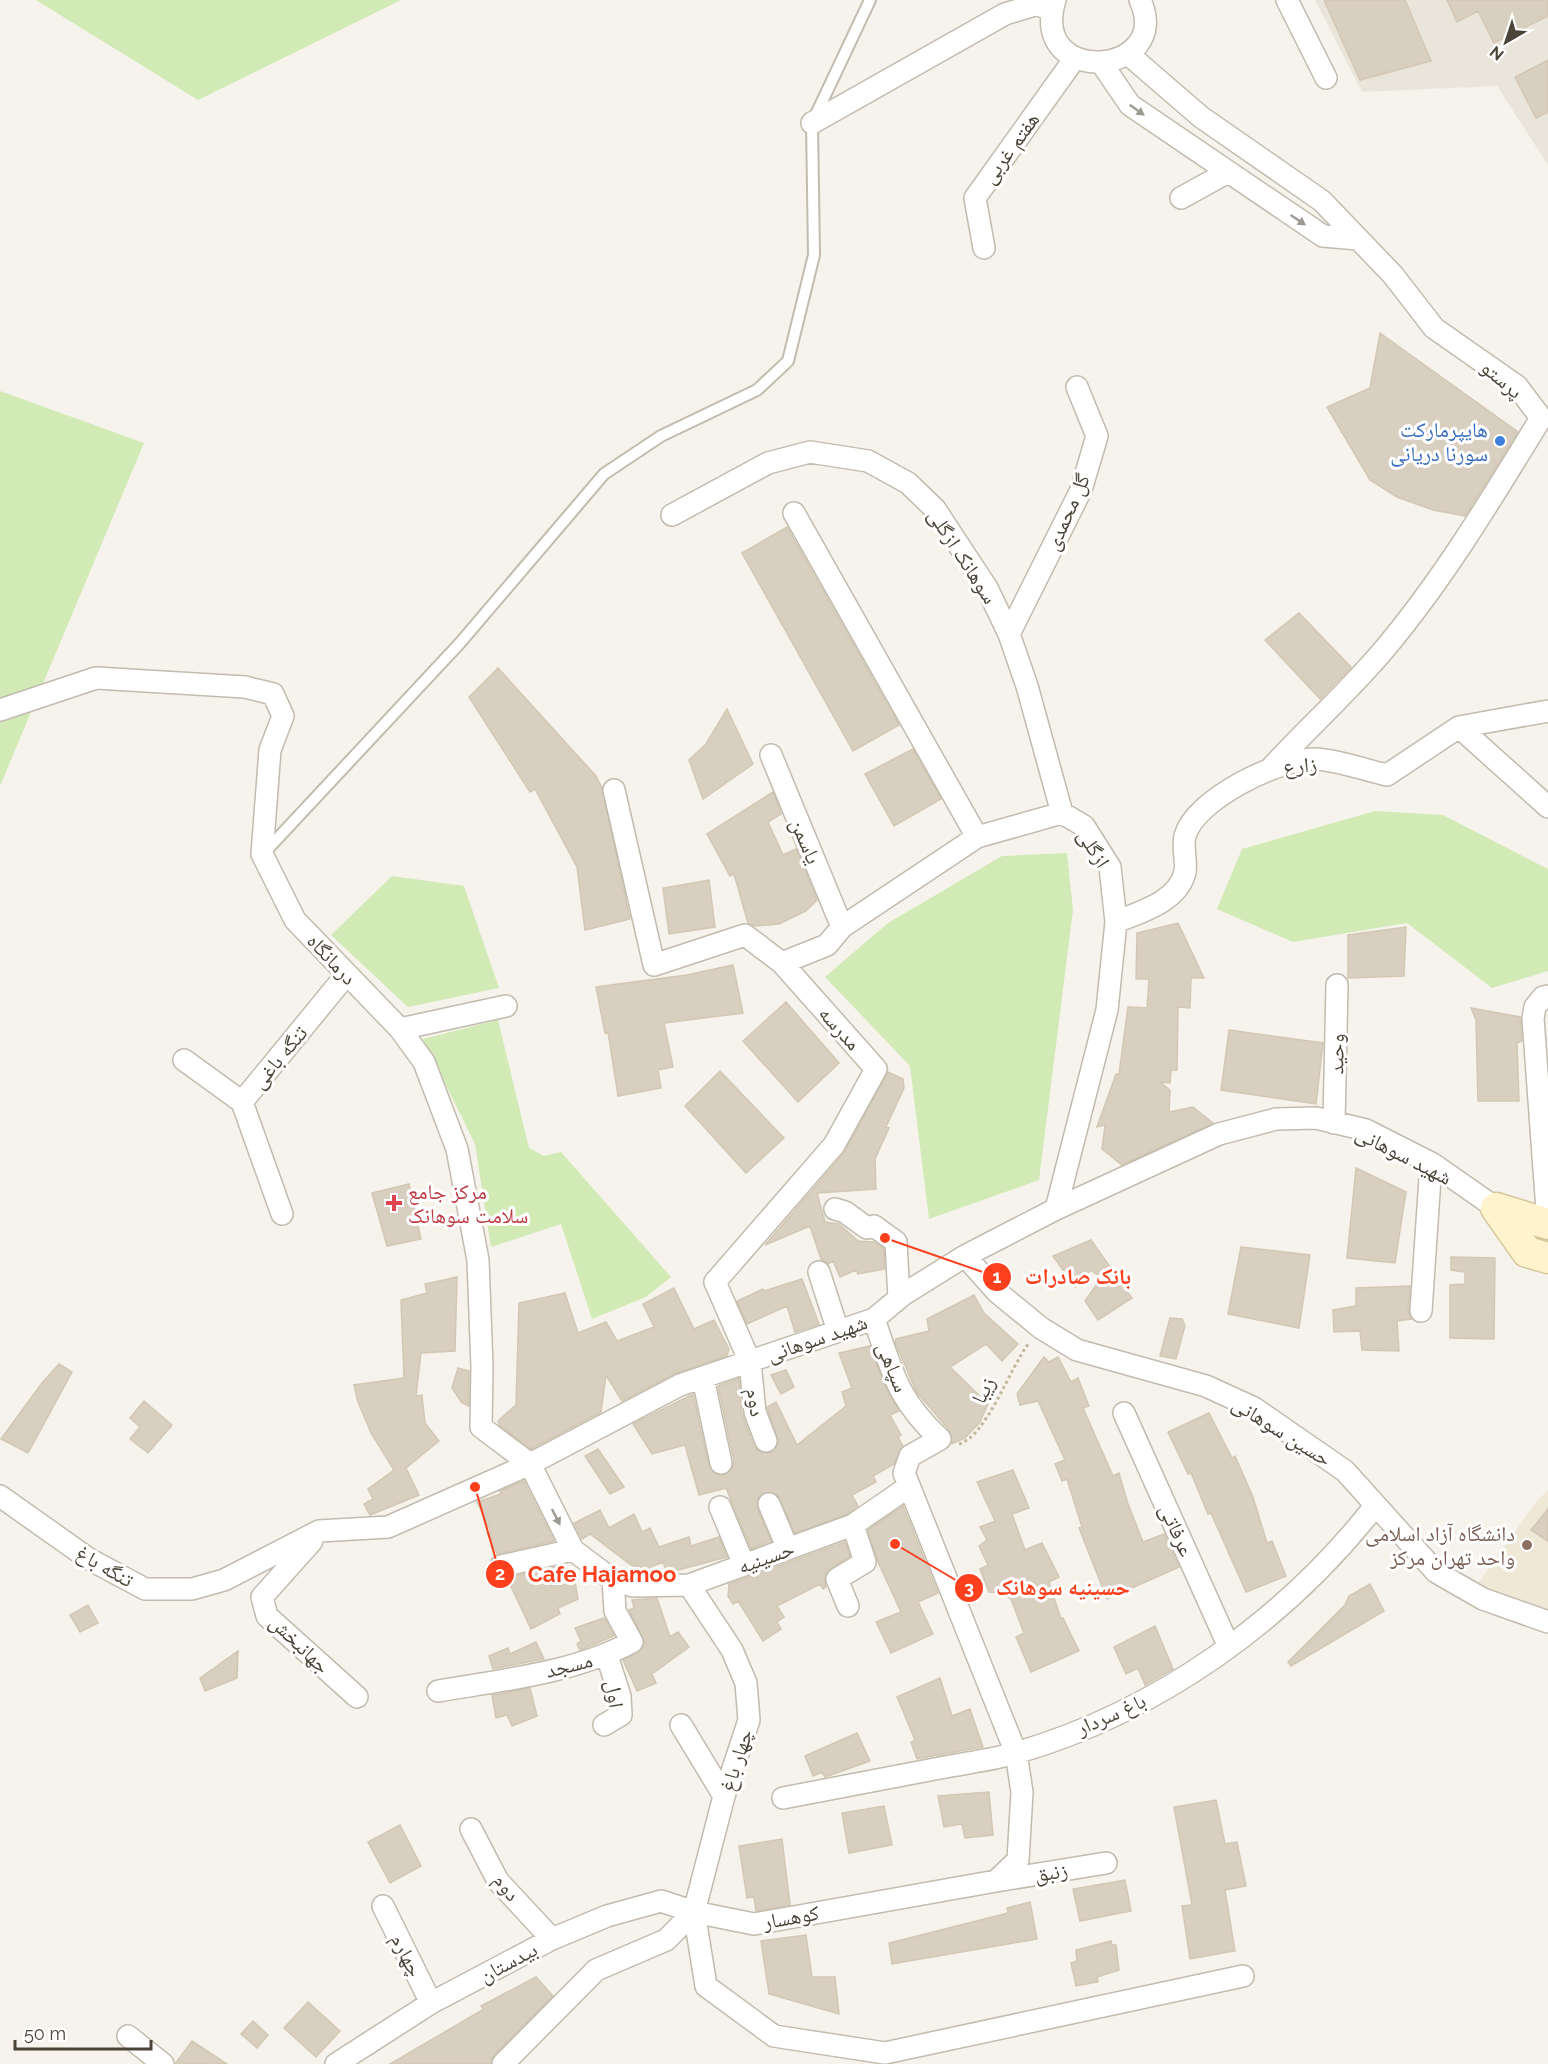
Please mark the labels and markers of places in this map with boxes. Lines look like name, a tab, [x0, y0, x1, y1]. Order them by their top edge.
place label: هایپرمارکت سورنا دریانی	[1390, 417, 1488, 467]
marker: هایپرمارکت سورنا دریانی	[1493, 434, 1507, 448]
place label: مرکز جامع سلامت سوهانک	[408, 1179, 528, 1228]
marker: مرکز جامع سلامت سوهانک	[385, 1194, 403, 1212]
callout: بانک صادرات	[982, 1257, 1143, 1297]
place label: دانشگاه آزاد اسلامی واحد تهران مرکز	[1365, 1521, 1515, 1570]
marker: دانشگاه آزاد اسلامی واحد تهران مرکز	[1520, 1538, 1534, 1552]
callout: Cafe Hajamoo	[485, 1554, 688, 1594]
callout: حسینیه سوهانک	[954, 1568, 1142, 1608]

